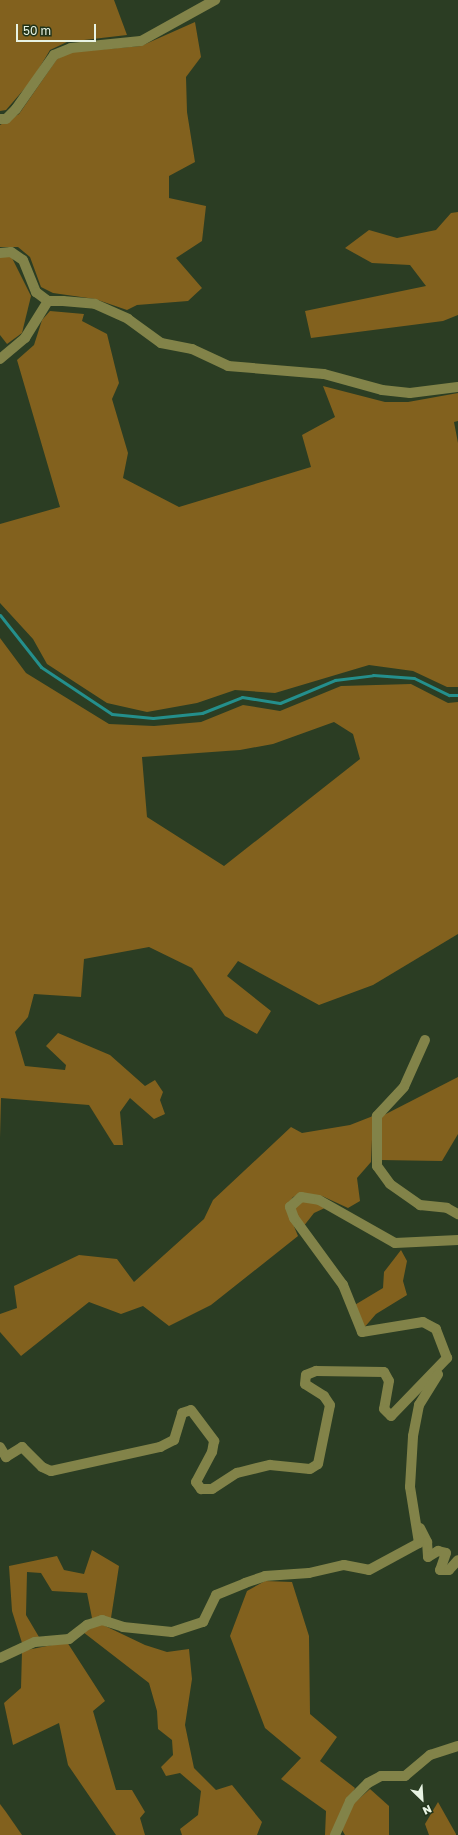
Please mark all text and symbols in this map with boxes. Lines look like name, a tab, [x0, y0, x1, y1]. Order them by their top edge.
scale bar	[18, 16, 98, 42]
text: 50 m	[23, 23, 51, 38]
north arrow	[402, 1779, 442, 1819]
text: N	[421, 1803, 434, 1818]

